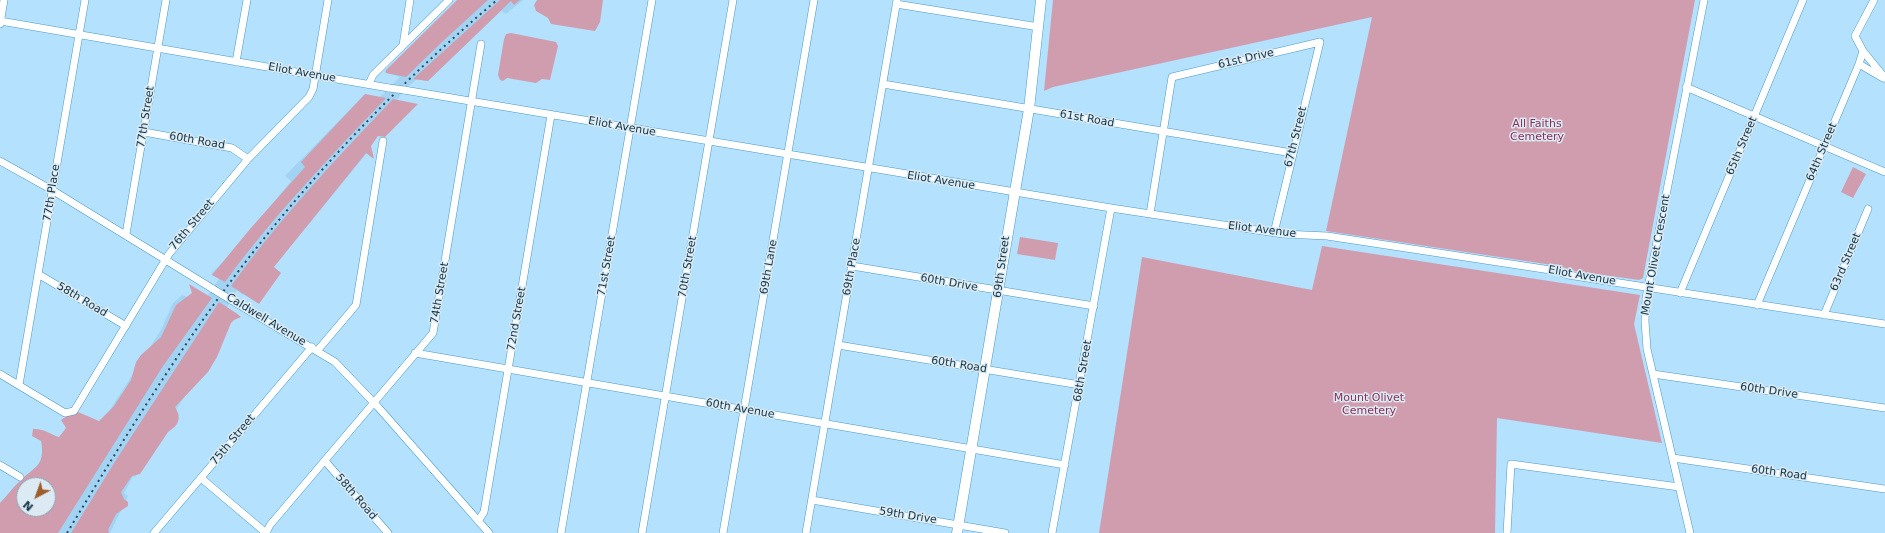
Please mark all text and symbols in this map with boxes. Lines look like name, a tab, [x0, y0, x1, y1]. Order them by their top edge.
street label: 61st Drive	[1217, 46, 1275, 72]
street label: Eliot Avenue	[267, 61, 337, 85]
street label: 77th Street	[135, 85, 157, 149]
street label: 67th Street	[1282, 105, 1310, 169]
street label: 61st Road	[1059, 108, 1115, 130]
street label: Eliot Avenue	[587, 115, 657, 139]
street label: 65th Street	[1724, 115, 1760, 177]
park label: All Faiths Cemetery	[1510, 117, 1564, 143]
street label: 64th Street	[1804, 121, 1840, 183]
street label: 60th Road	[168, 130, 226, 152]
street label: 77th Place	[41, 163, 63, 223]
street label: Eliot Avenue	[906, 169, 976, 193]
street label: Mount Olivet Crescent	[1639, 194, 1673, 316]
street label: 76th Street	[167, 197, 217, 253]
street label: Eliot Avenue	[1227, 219, 1297, 241]
street label: 63rd Street	[1828, 231, 1864, 293]
street label: 71st Street	[595, 235, 619, 297]
street label: 70th Street	[676, 235, 700, 299]
street label: 69th Street	[991, 235, 1013, 299]
street label: 69th Place	[840, 237, 864, 297]
street label: 69th Lane	[758, 239, 780, 295]
street label: 74th Street	[428, 261, 452, 325]
street label: Eliot Avenue	[1547, 264, 1617, 288]
street label: 60th Drive	[919, 271, 979, 295]
street label: 58th Road	[54, 280, 110, 320]
street label: 72nd Street	[505, 286, 529, 352]
street label: Caldwell Avenue	[224, 291, 308, 349]
street label: 68th Street	[1071, 339, 1095, 403]
street label: 60th Road	[930, 354, 988, 376]
street label: 60th Drive	[1739, 380, 1799, 402]
park label: Mount Olivet Cemetery	[1334, 391, 1404, 417]
street label: 60th Avenue	[705, 396, 775, 422]
street label: 75th Street	[208, 412, 258, 468]
street label: 60th Road	[1750, 463, 1808, 483]
street label: 58th Road	[333, 471, 379, 523]
north arrow	[16, 477, 56, 517]
text: N	[21, 498, 36, 514]
street label: 59th Drive	[878, 505, 938, 527]

